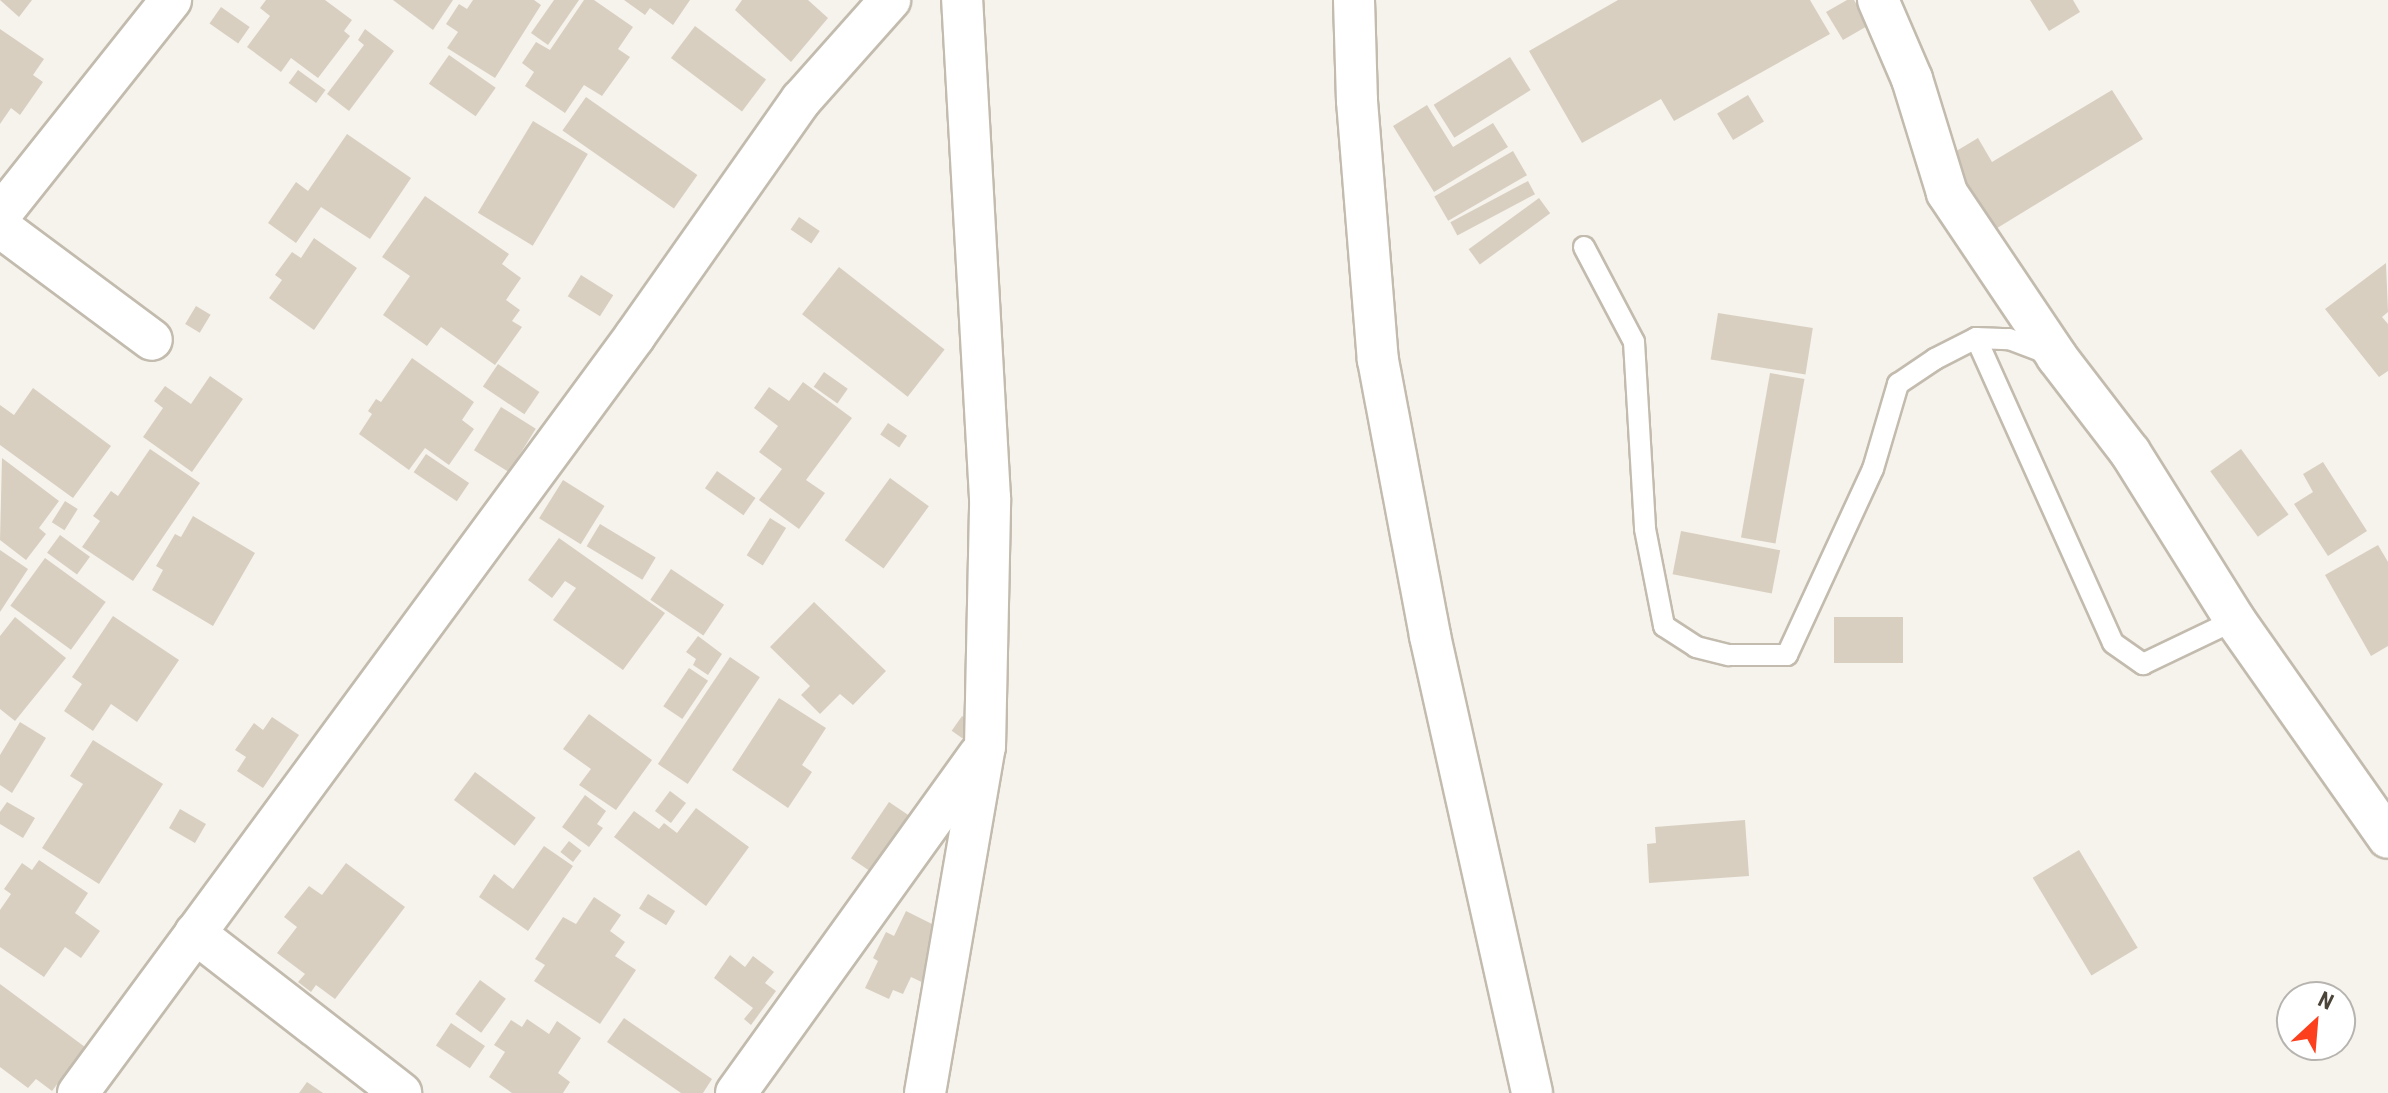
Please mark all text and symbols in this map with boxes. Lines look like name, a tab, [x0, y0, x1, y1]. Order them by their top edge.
north arrow	[2276, 981, 2356, 1061]
text: N	[2314, 987, 2337, 1015]

